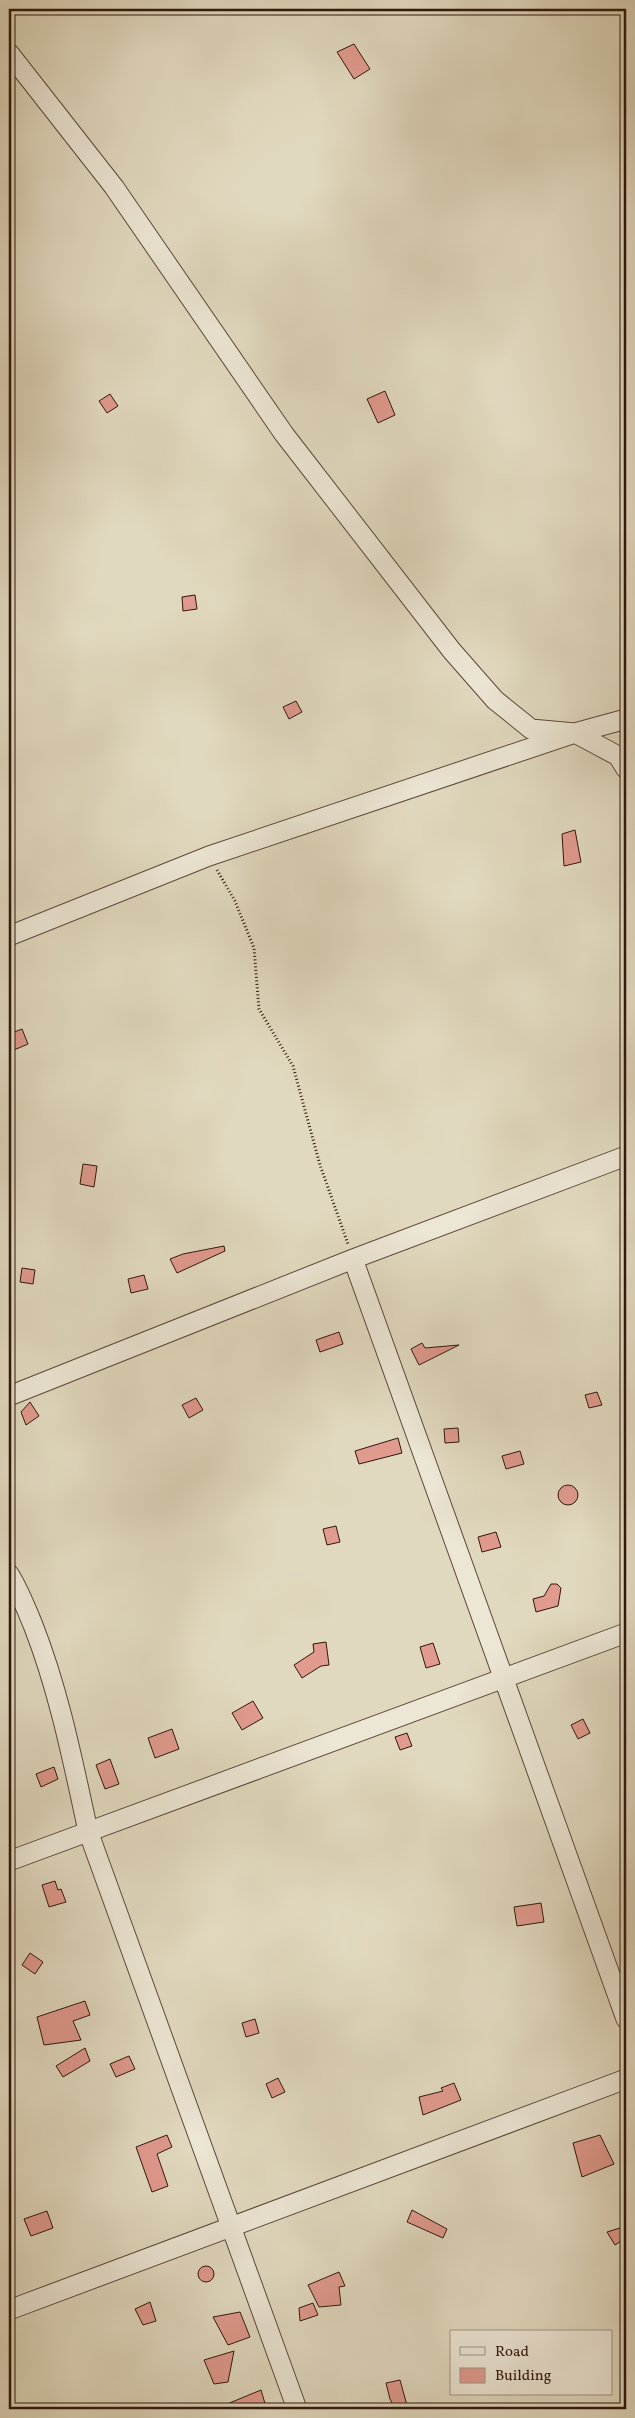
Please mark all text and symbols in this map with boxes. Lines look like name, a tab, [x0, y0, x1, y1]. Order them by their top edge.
legend	[450, 2330, 612, 2396]
text: Road	[495, 2342, 529, 2363]
text: Building	[495, 2366, 552, 2387]

